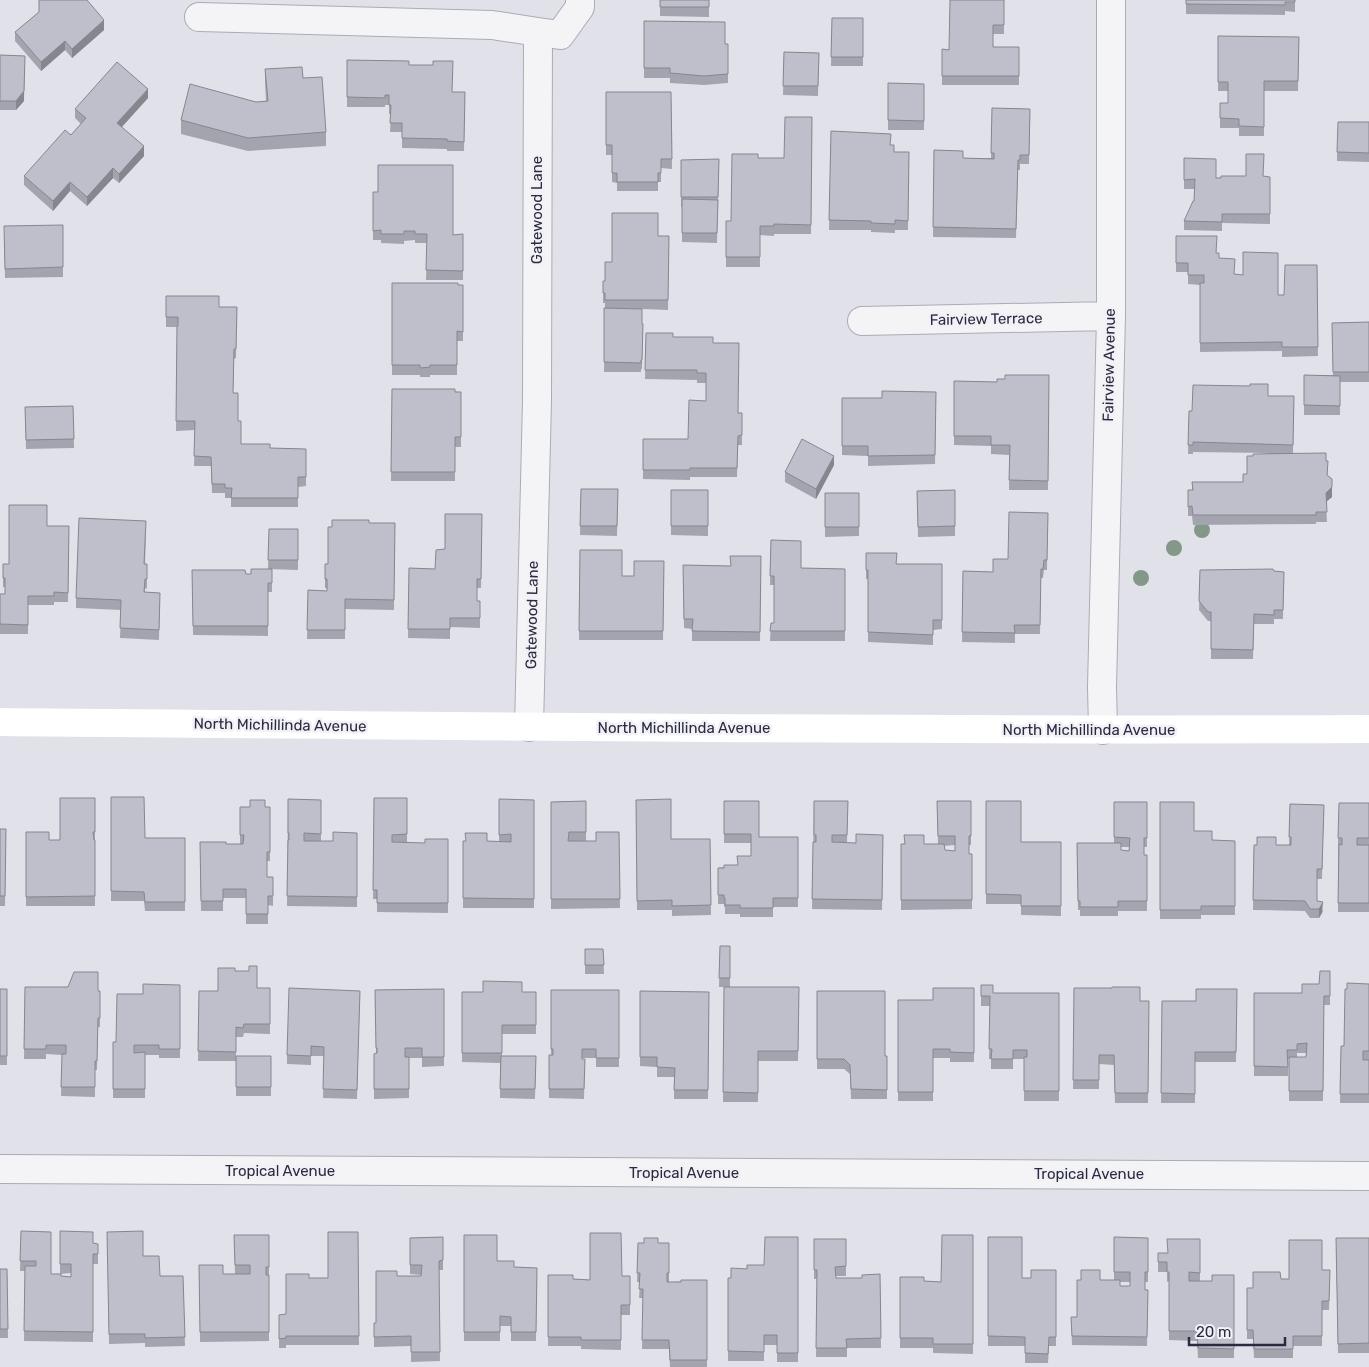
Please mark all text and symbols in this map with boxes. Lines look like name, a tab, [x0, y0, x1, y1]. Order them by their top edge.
street label: Gatewood Lane	[528, 156, 546, 264]
street label: Fairview Avenue	[1099, 308, 1119, 422]
street label: Fairview Terrace	[929, 309, 1043, 329]
street label: Gatewood Lane	[522, 561, 542, 669]
street label: North Michillinda Avenue	[193, 714, 367, 736]
street label: North Michillinda Avenue	[597, 719, 771, 737]
street label: North Michillinda Avenue	[1002, 721, 1176, 739]
street label: Tropical Avenue	[225, 1162, 335, 1180]
street label: Tropical Avenue	[629, 1164, 739, 1182]
street label: Tropical Avenue	[1034, 1165, 1144, 1183]
scale bar	[1189, 1314, 1285, 1346]
text: 20 m	[1196, 1323, 1231, 1341]

